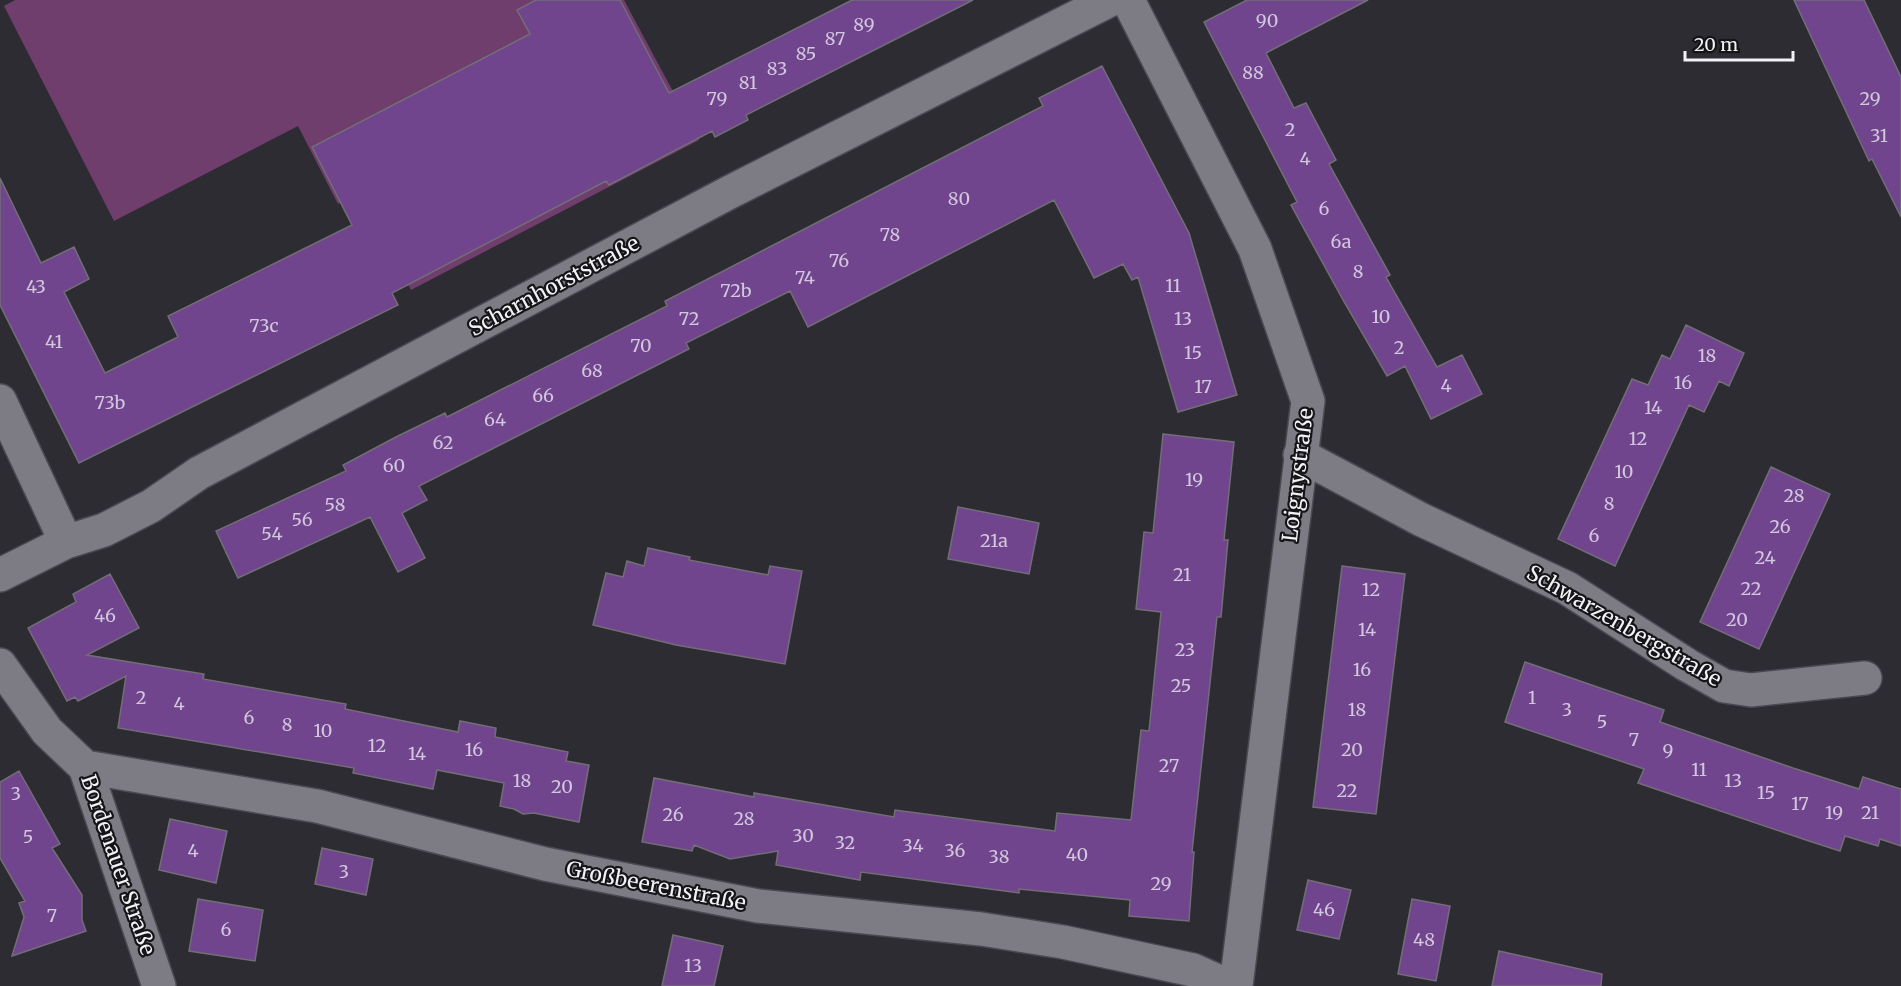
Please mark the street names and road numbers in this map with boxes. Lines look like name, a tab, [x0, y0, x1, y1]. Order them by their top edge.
street label: Scharnhorststraße	[464, 229, 644, 342]
street label: Loignystraße	[1276, 406, 1319, 543]
street label: Schwarzenbergstraße	[1522, 559, 1727, 692]
street label: Bordenauer Straße	[75, 771, 162, 958]
street label: Großbeerenstraße	[564, 855, 748, 916]

